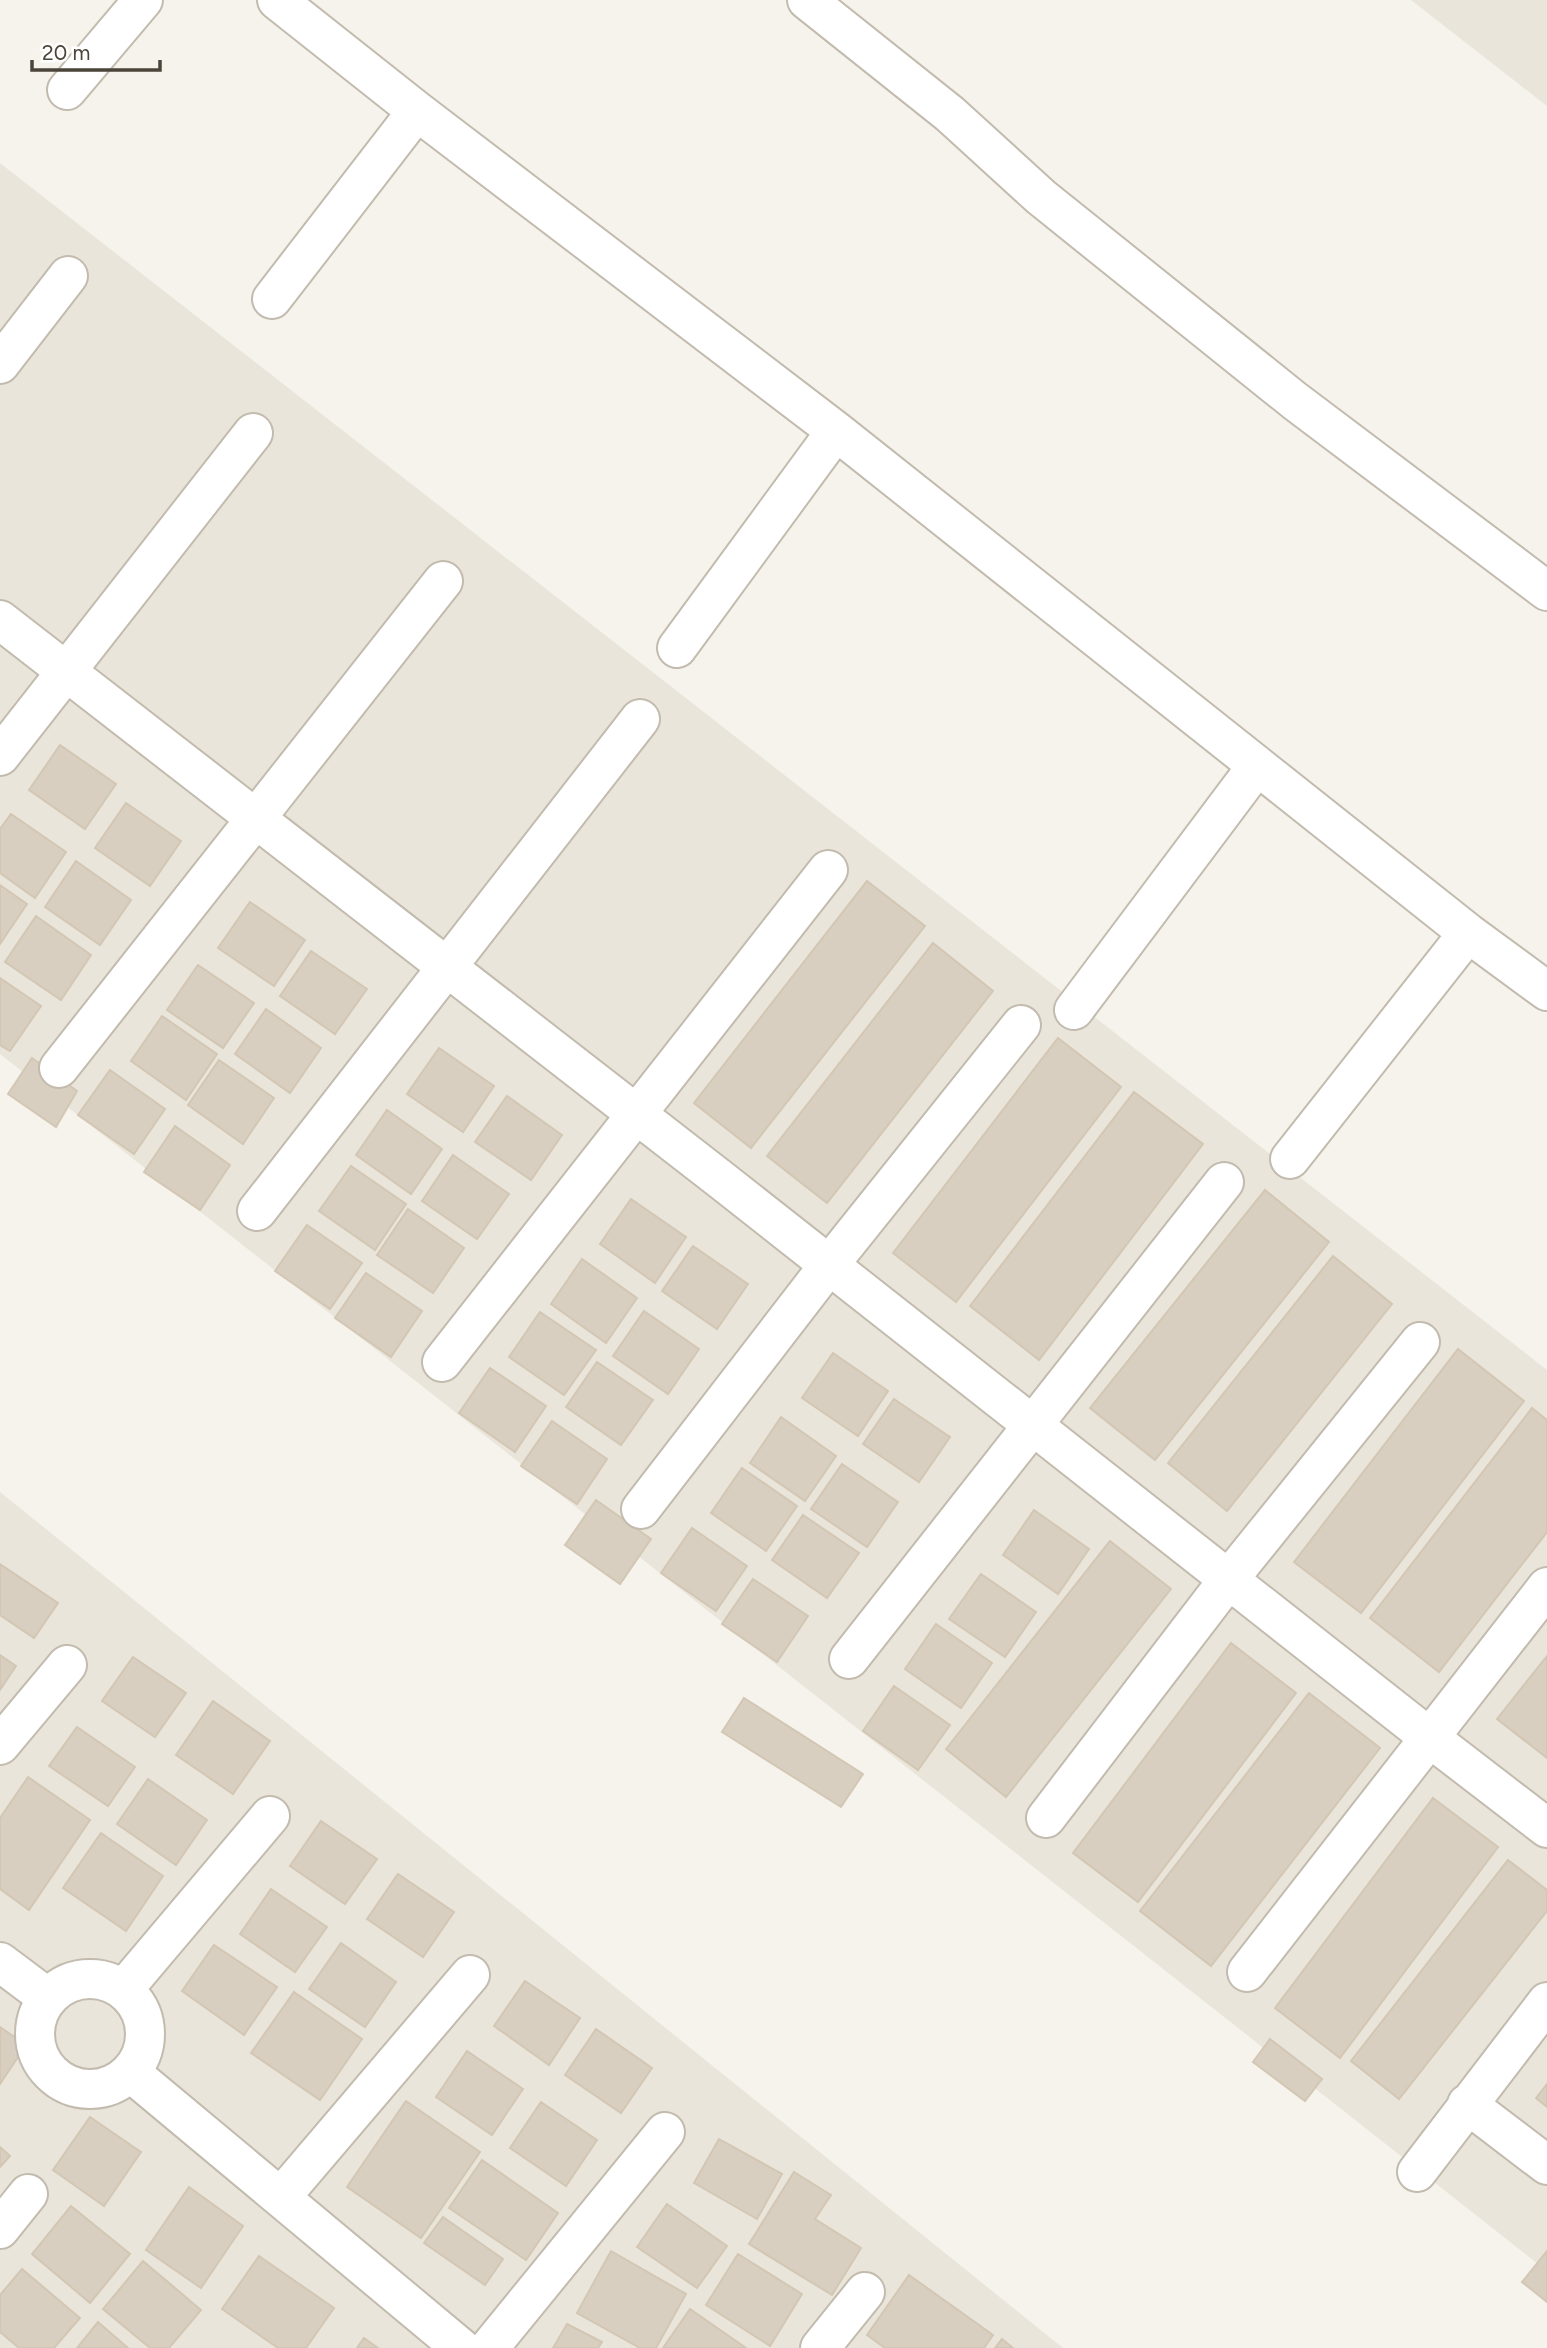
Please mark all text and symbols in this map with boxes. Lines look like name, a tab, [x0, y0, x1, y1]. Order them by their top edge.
scale bar	[32, 28, 159, 72]
text: 20 m	[42, 40, 90, 65]

